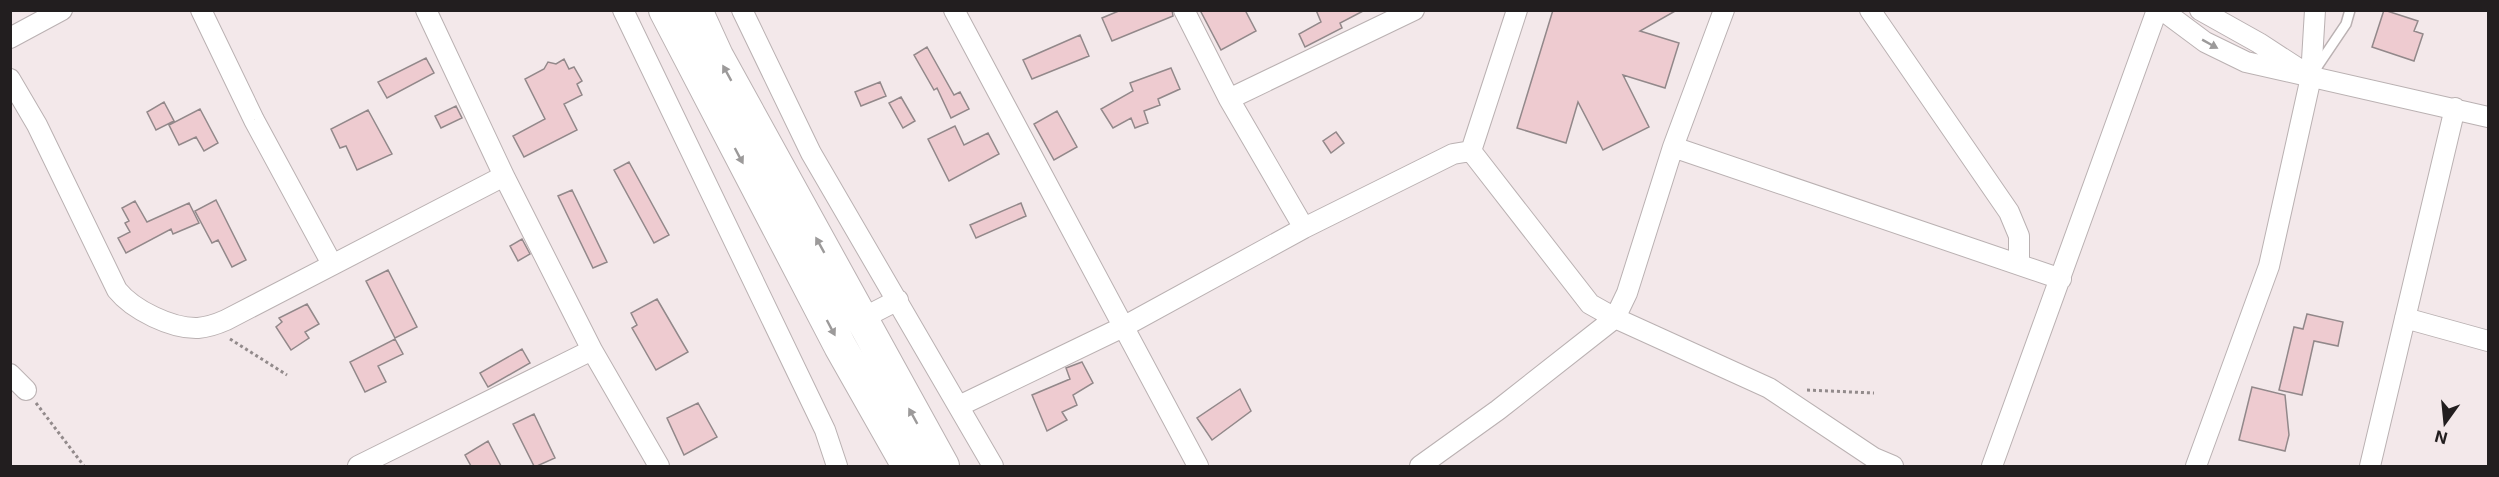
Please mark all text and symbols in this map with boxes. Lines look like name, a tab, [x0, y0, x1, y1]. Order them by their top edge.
one-way arrow	[2201, 39, 2218, 49]
one-way arrow	[722, 65, 732, 82]
one-way arrow	[734, 148, 744, 165]
one-way arrow	[815, 236, 825, 253]
one-way arrow	[825, 319, 835, 337]
north arrow	[2415, 393, 2475, 453]
one-way arrow	[908, 407, 918, 424]
text: N	[2433, 426, 2450, 449]

